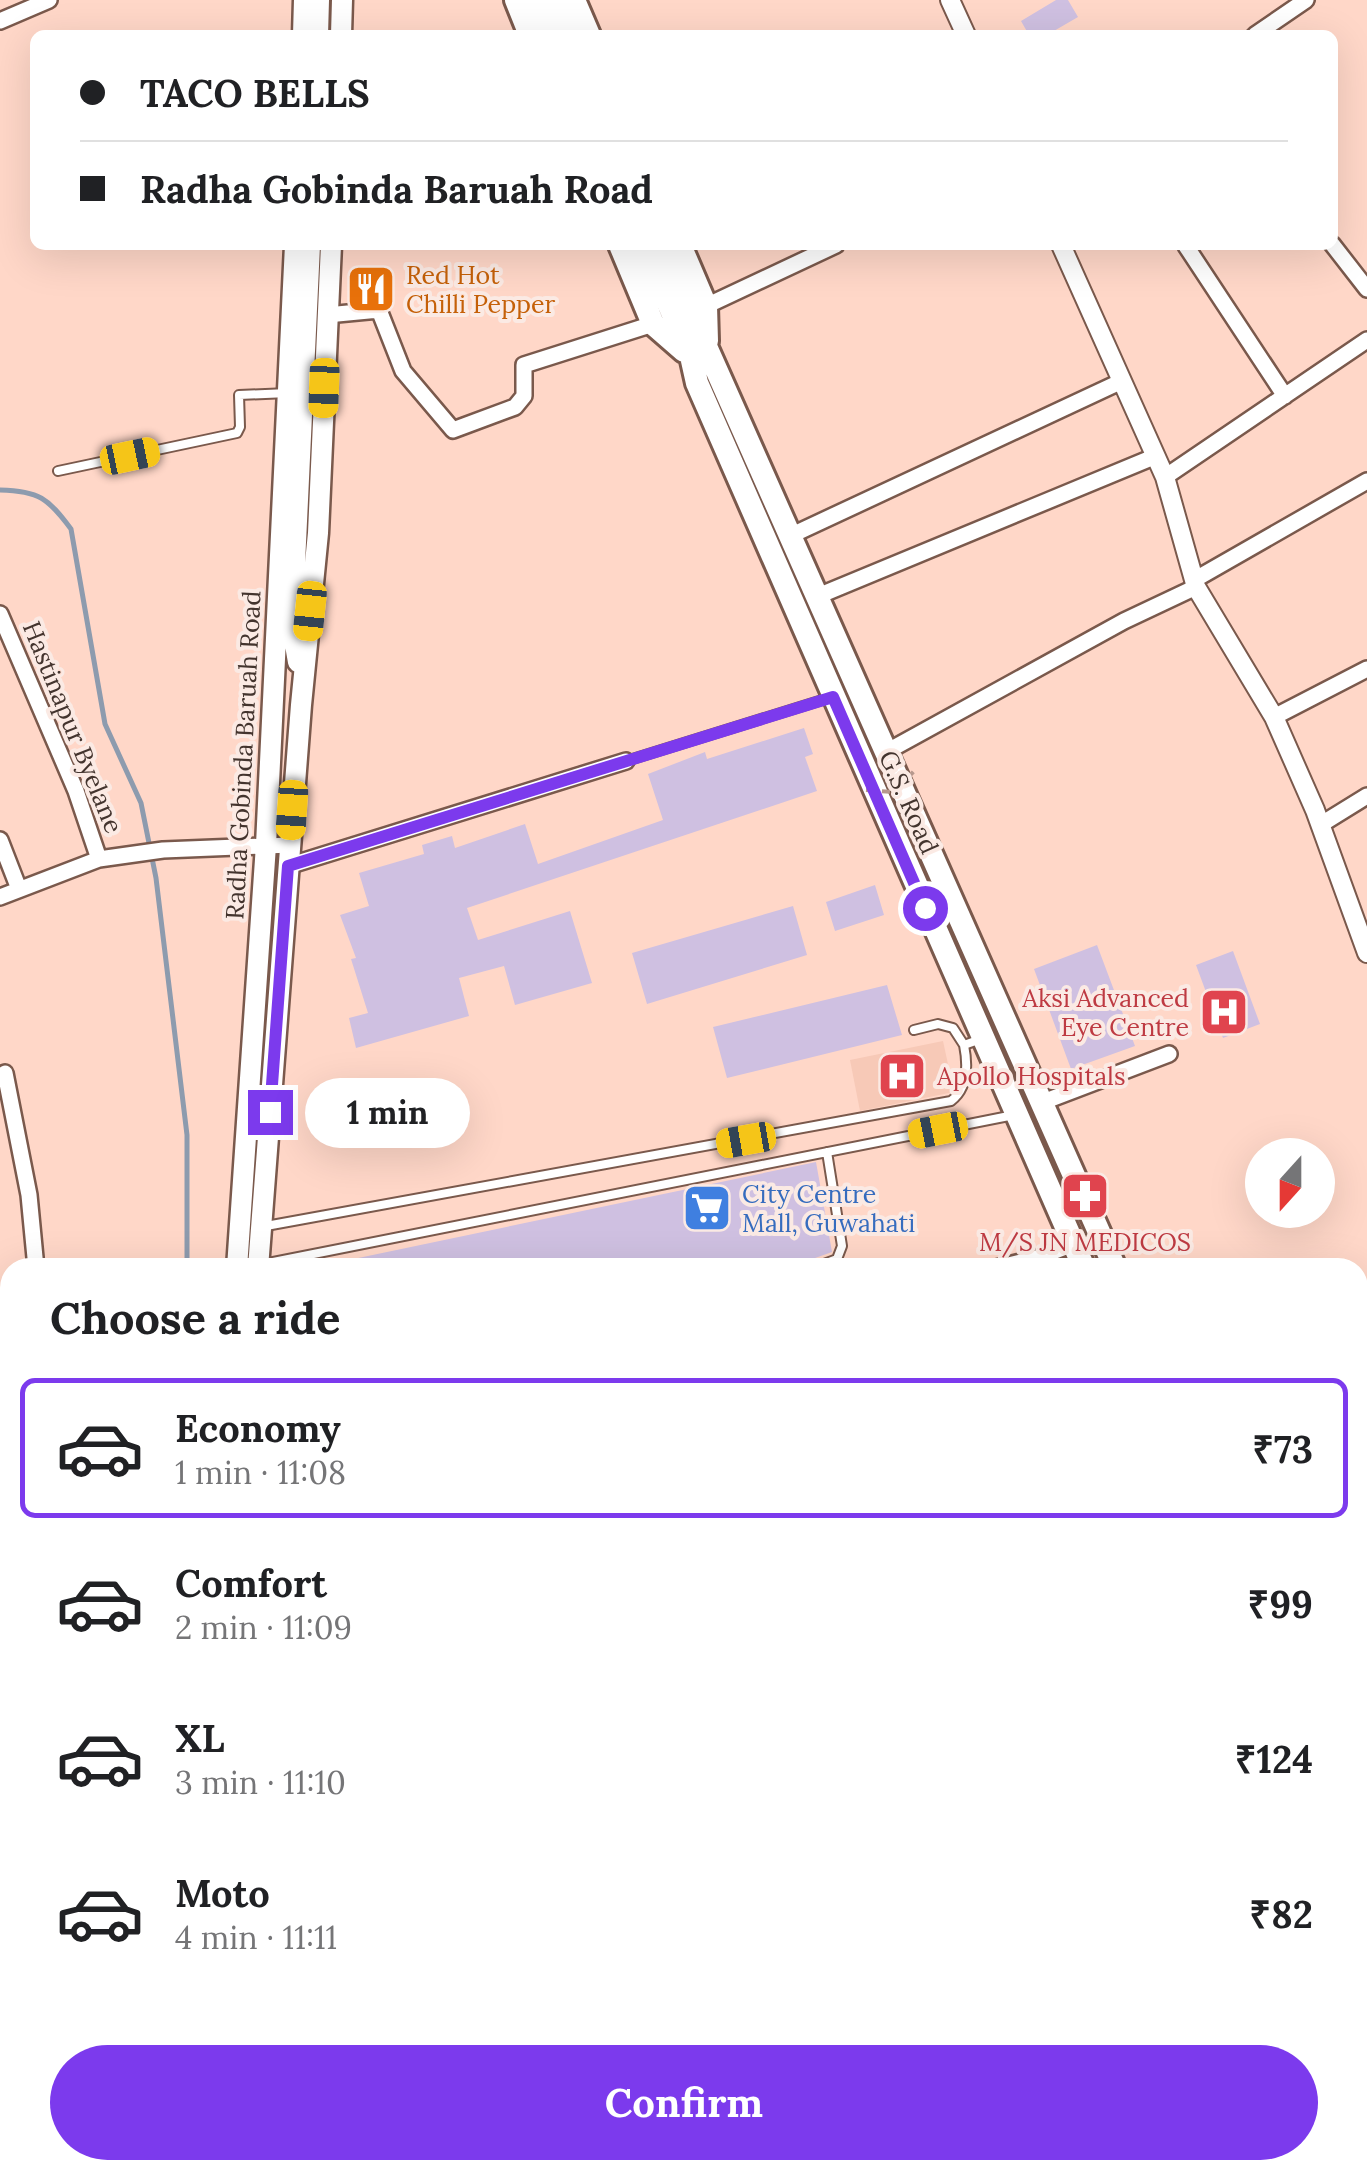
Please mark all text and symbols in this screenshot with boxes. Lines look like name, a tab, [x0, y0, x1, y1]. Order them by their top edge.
text: TACO BELLS	[140, 69, 370, 117]
text: Radha Gobinda Baruah Road	[140, 165, 653, 213]
place label: Red Hot Chilli Pepper	[406, 259, 556, 320]
restaurant icon: Red Hot Chilli Pepper	[345, 263, 397, 315]
car	[308, 357, 340, 419]
car	[98, 435, 162, 477]
car	[292, 580, 328, 642]
street label: Radha Gobinda Baruah Road	[218, 590, 268, 920]
street label: Hastinapur Byelane	[16, 616, 130, 838]
street label: G.S. Road	[872, 745, 946, 859]
car	[275, 779, 309, 841]
route start	[903, 886, 948, 931]
place label: Aksi Advanced Eye Centre	[1021, 982, 1189, 1043]
hospital icon: Aksi Advanced Eye Centre	[1198, 986, 1250, 1038]
hospital icon: Apollo Hospitals	[876, 1050, 928, 1102]
place label: Apollo Hospitals	[936, 1060, 1125, 1092]
callout: 1 min	[305, 1077, 470, 1147]
route end	[248, 1090, 293, 1135]
text: 1 min	[347, 1092, 428, 1133]
car	[906, 1110, 970, 1150]
car	[714, 1120, 778, 1160]
north arrow	[1245, 1138, 1335, 1228]
map controls	[1245, 1138, 1335, 1228]
pharmacy icon: M/S JN MEDICOS	[1059, 1170, 1111, 1222]
place label: City Centre Mall, Guwahati	[742, 1178, 915, 1239]
supermarket icon: City Centre Mall, Guwahati	[681, 1182, 733, 1234]
place label: M/S JN MEDICOS	[979, 1226, 1191, 1258]
text: Choose a ride	[50, 1289, 340, 1346]
icon: car	[55, 1403, 145, 1493]
text: Economy	[175, 1404, 341, 1452]
text: ₹73	[1252, 1425, 1313, 1473]
text: 1 min · 11:08	[175, 1452, 346, 1493]
icon: car	[55, 1558, 145, 1648]
text: Comfort	[175, 1559, 327, 1607]
text: ₹99	[1247, 1580, 1313, 1628]
text: 2 min · 11:09	[175, 1607, 352, 1648]
icon: car	[55, 1713, 145, 1803]
text: XL	[175, 1714, 225, 1762]
text: ₹124	[1235, 1735, 1313, 1783]
text: 3 min · 11:10	[175, 1762, 346, 1803]
icon: car	[55, 1868, 145, 1958]
text: Moto	[175, 1869, 270, 1917]
text: ₹82	[1249, 1890, 1313, 1938]
text: 4 min · 11:11	[175, 1917, 337, 1958]
button: Confirm	[50, 2045, 1318, 2160]

